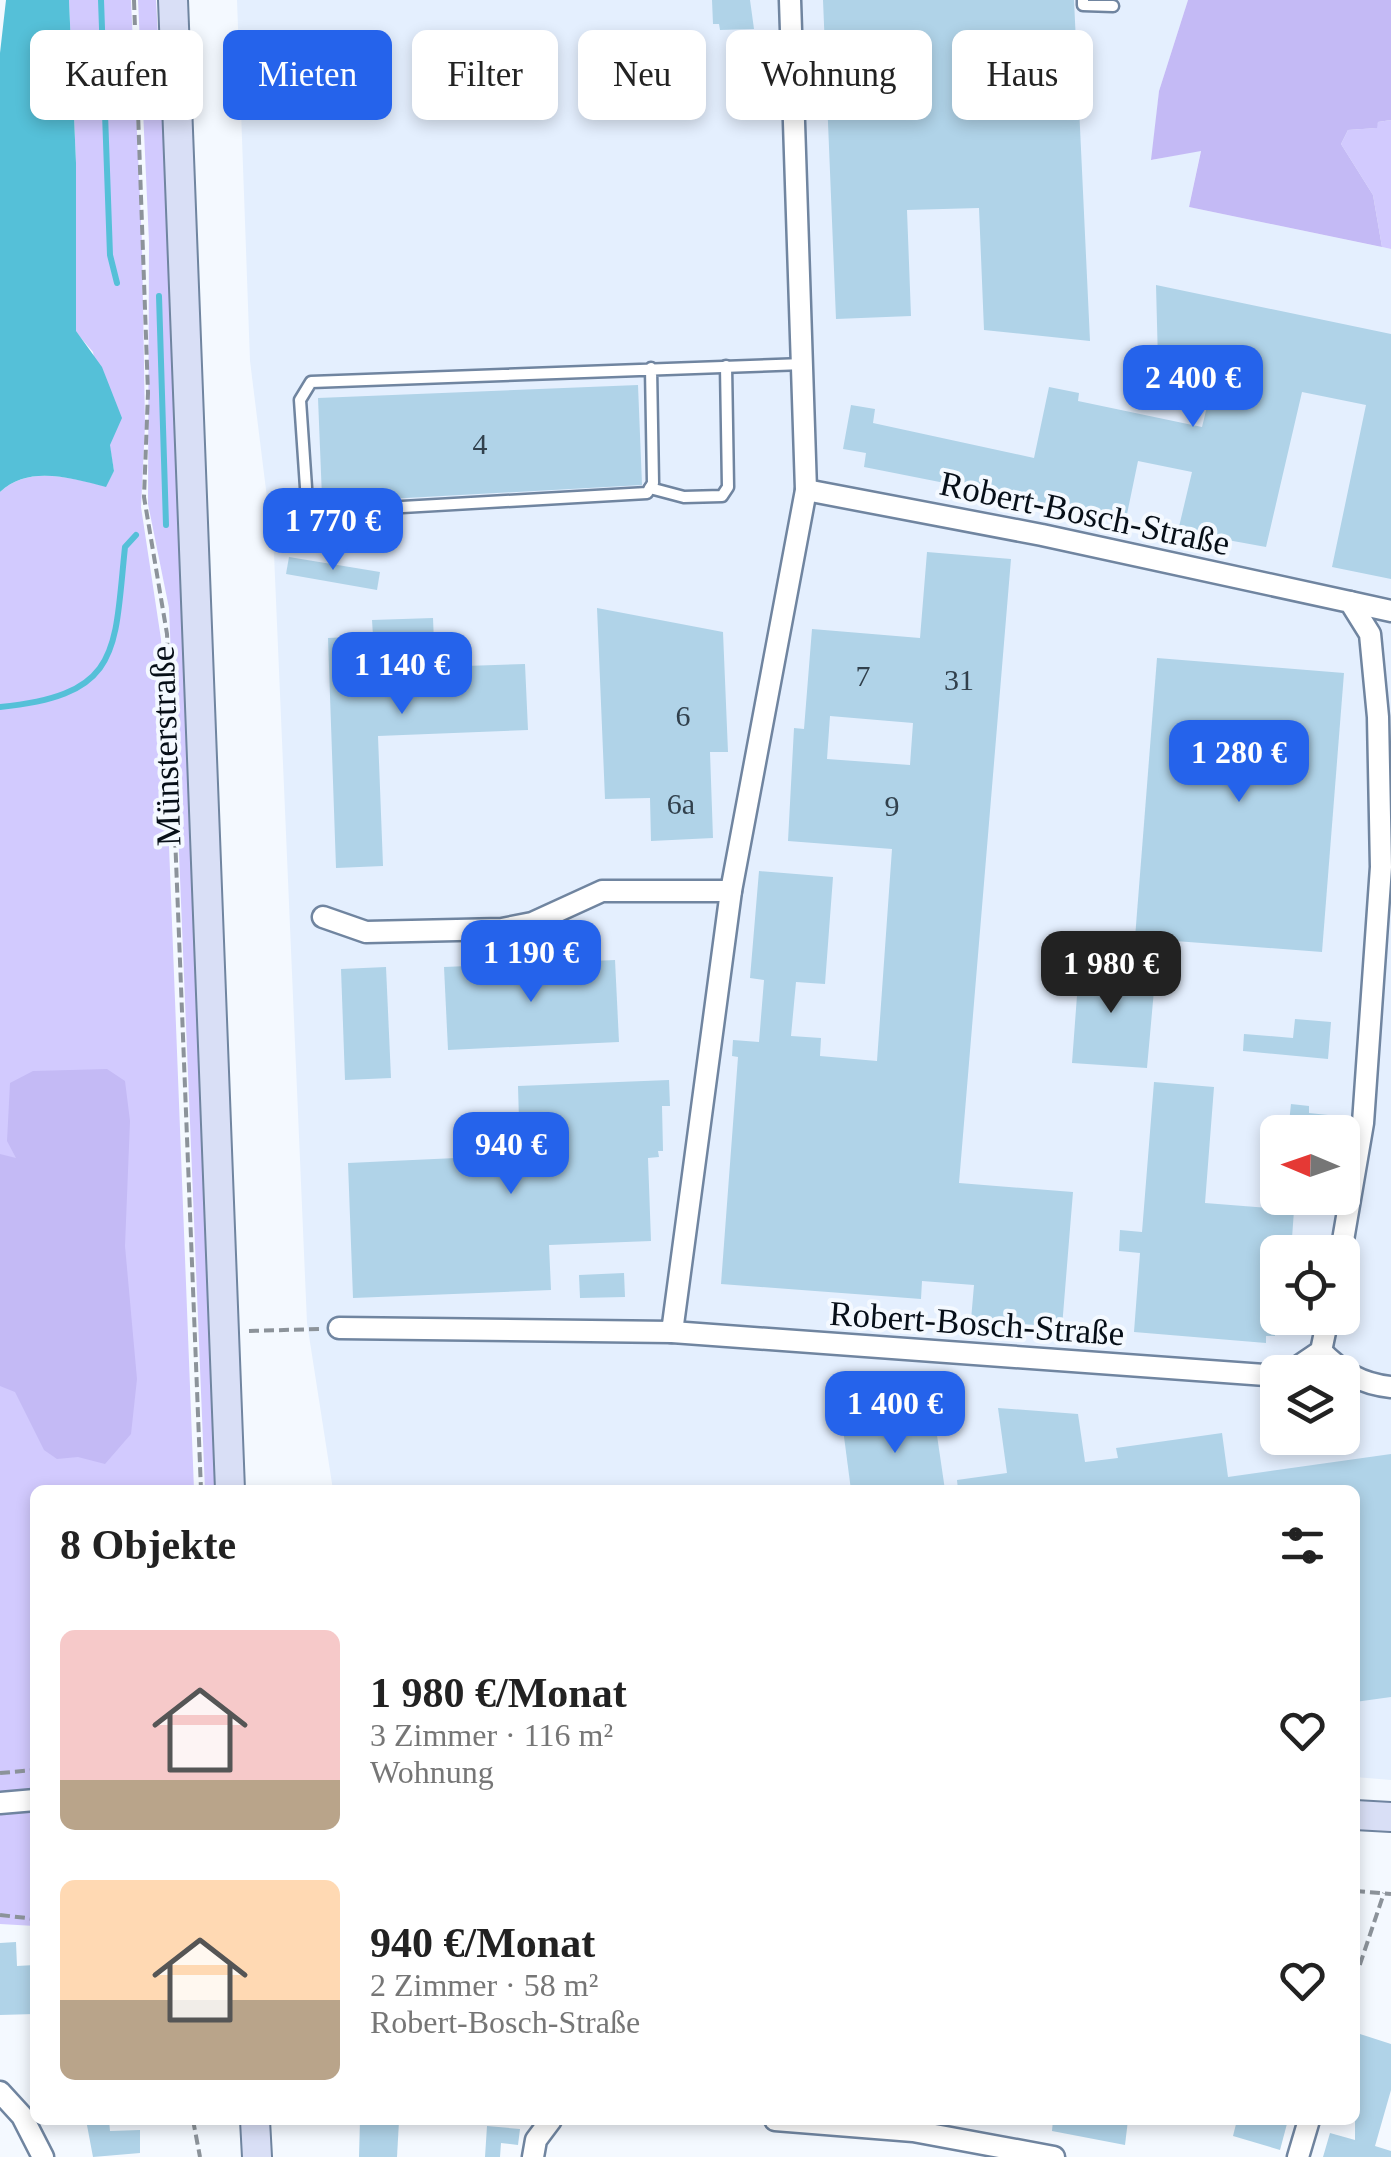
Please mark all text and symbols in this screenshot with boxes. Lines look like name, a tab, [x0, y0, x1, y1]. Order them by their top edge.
chip: Kaufen	[30, 30, 203, 120]
chip: Mieten	[223, 30, 392, 120]
chip: Filter	[412, 30, 558, 120]
chip: Neu	[578, 30, 706, 120]
chip: Wohnung	[726, 30, 932, 120]
chip: Haus	[952, 30, 1093, 120]
pin: 2 400 €	[1101, 345, 1285, 430]
text: 2 400 €	[1145, 359, 1241, 395]
house number: 4	[473, 427, 488, 460]
street label: Robert-Bosch-Straße	[936, 464, 1233, 563]
pin: 1 770 €	[241, 488, 425, 573]
text: 1 770 €	[285, 502, 381, 538]
pin: 1 140 €	[310, 632, 494, 717]
street label: Münsterstraße	[143, 645, 188, 847]
text: 1 140 €	[354, 646, 450, 682]
house number: 7	[856, 659, 871, 692]
house number: 31	[944, 663, 974, 696]
house number: 6	[676, 699, 691, 732]
pin: 1 280 €	[1147, 720, 1331, 805]
text: 1 280 €	[1191, 734, 1287, 770]
house number: 6a	[667, 787, 695, 820]
house number: 9	[885, 789, 900, 822]
pin: 1 190 €	[439, 920, 623, 1005]
pin: 1 980 €	[1019, 931, 1203, 1016]
text: 1 190 €	[483, 934, 579, 970]
text: 1 980 €	[1063, 945, 1159, 981]
pin: 940 €	[441, 1112, 581, 1197]
north arrow	[1260, 1115, 1360, 1215]
map controls	[1260, 1115, 1360, 1455]
text: 940 €	[475, 1126, 547, 1162]
button: locate	[1260, 1235, 1360, 1335]
street label: Robert-Bosch-Straße	[828, 1294, 1126, 1353]
button: layers	[1260, 1355, 1360, 1455]
pin: 1 400 €	[803, 1371, 987, 1456]
text: 1 400 €	[847, 1385, 943, 1421]
icon: filters	[1275, 1518, 1330, 1573]
text: 8 Objekte	[60, 1522, 236, 1568]
icon: home	[140, 1670, 260, 1790]
text: 1 980 €/Monat	[370, 1670, 627, 1716]
icon: heart	[1275, 1703, 1330, 1758]
text: 3 Zimmer · 116 m²	[370, 1717, 613, 1753]
text: Wohnung	[370, 1754, 494, 1790]
icon: home	[140, 1920, 260, 2040]
text: 940 €/Monat	[370, 1920, 595, 1966]
icon: heart	[1275, 1953, 1330, 2008]
text: 2 Zimmer · 58 m²	[370, 1967, 598, 2003]
text: Robert-Bosch-Straße	[370, 2004, 640, 2040]

